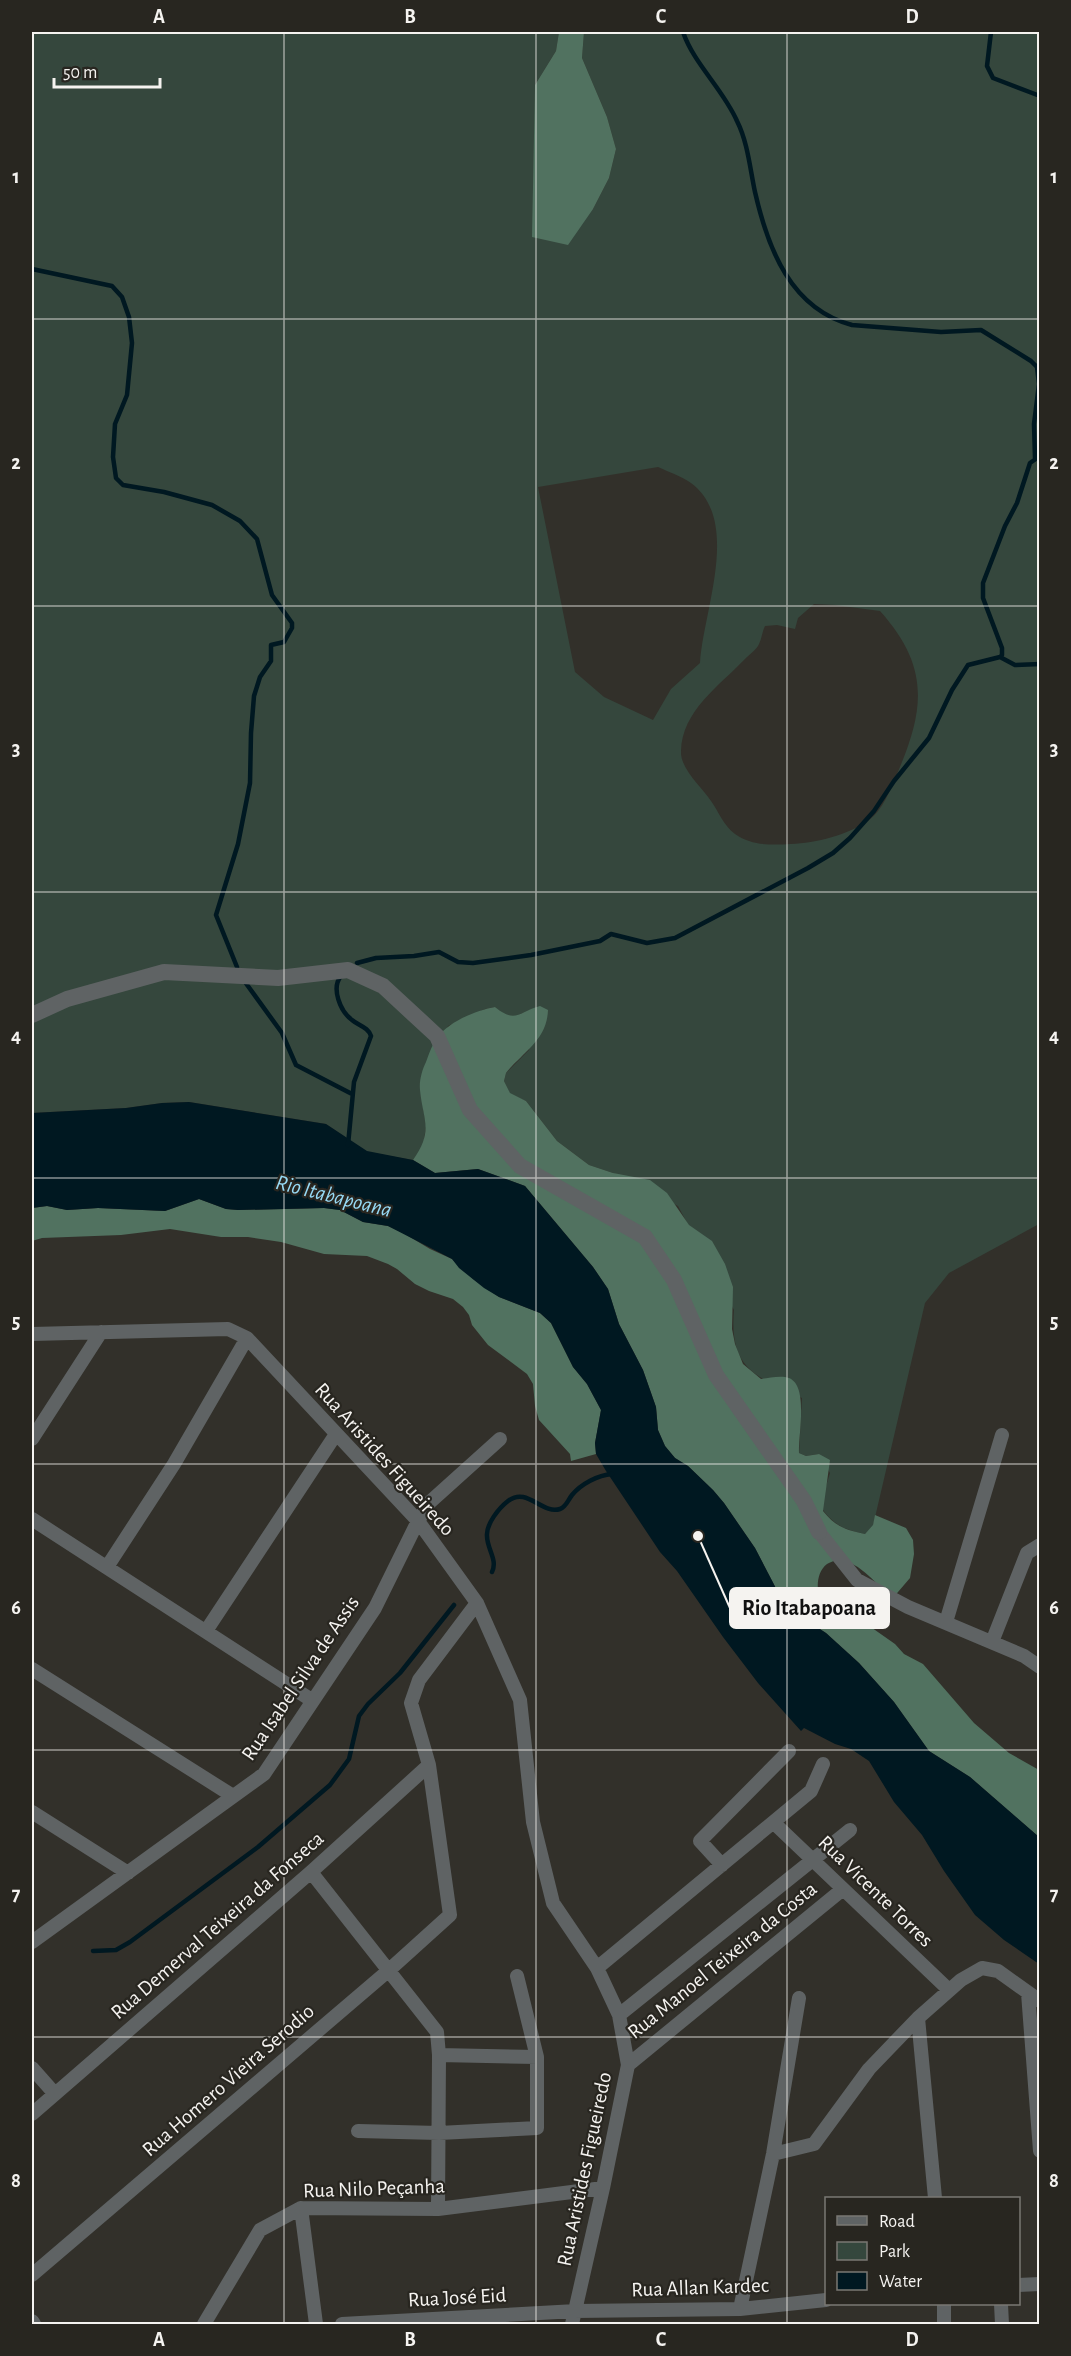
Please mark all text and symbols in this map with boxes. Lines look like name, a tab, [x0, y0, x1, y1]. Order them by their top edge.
text: A	[153, 7, 165, 27]
text: B	[404, 7, 416, 27]
text: C	[656, 7, 667, 27]
text: D	[905, 7, 919, 27]
scale bar	[54, 51, 160, 89]
text: 50 m	[63, 64, 97, 82]
text: 1	[12, 167, 20, 187]
text: 1	[1050, 167, 1058, 187]
text: 2	[11, 453, 21, 473]
text: 2	[1049, 453, 1059, 473]
text: 3	[12, 739, 20, 759]
text: 3	[1050, 739, 1058, 759]
text: 4	[11, 1026, 21, 1046]
text: 4	[1049, 1026, 1059, 1046]
water label: Rio Itabapoana	[273, 1171, 394, 1222]
text: 5	[12, 1312, 20, 1332]
text: 5	[1050, 1312, 1058, 1332]
street label: Rua Aristides Figueiredo	[311, 1379, 459, 1540]
callout: Rio Itabapoana	[730, 1588, 889, 1628]
street label: Rua Isabel Silva de Assis	[238, 1592, 363, 1764]
text: Rio Itabapoana	[742, 1597, 877, 1619]
text: 6	[11, 1598, 21, 1618]
text: 6	[1049, 1598, 1059, 1618]
street label: Rua Demerval Teixeira da Fonseca	[107, 1827, 328, 2023]
street label: Rua Vicente Torres	[814, 1832, 937, 1951]
street label: Rua Manoel Teixeira da Costa	[624, 1878, 821, 2043]
text: 7	[12, 1884, 21, 1904]
text: 7	[1050, 1884, 1059, 1904]
street label: Rua Homero Vieira Serodio	[138, 2000, 318, 2161]
street label: Rua Aristides Figueiredo	[554, 2070, 615, 2268]
text: 8	[11, 2171, 21, 2191]
text: 8	[1049, 2171, 1059, 2191]
street label: Rua Nilo Peçanha	[303, 2176, 446, 2201]
legend	[825, 2197, 1020, 2305]
text: Road	[879, 2213, 915, 2231]
text: Park	[879, 2243, 911, 2261]
text: Water	[879, 2273, 922, 2291]
street label: Rua Allan Kardec	[631, 2275, 769, 2300]
street label: Rua José Eid	[407, 2284, 507, 2311]
text: A	[153, 2330, 165, 2350]
text: B	[404, 2330, 416, 2350]
text: C	[656, 2330, 667, 2350]
text: D	[905, 2330, 919, 2350]

